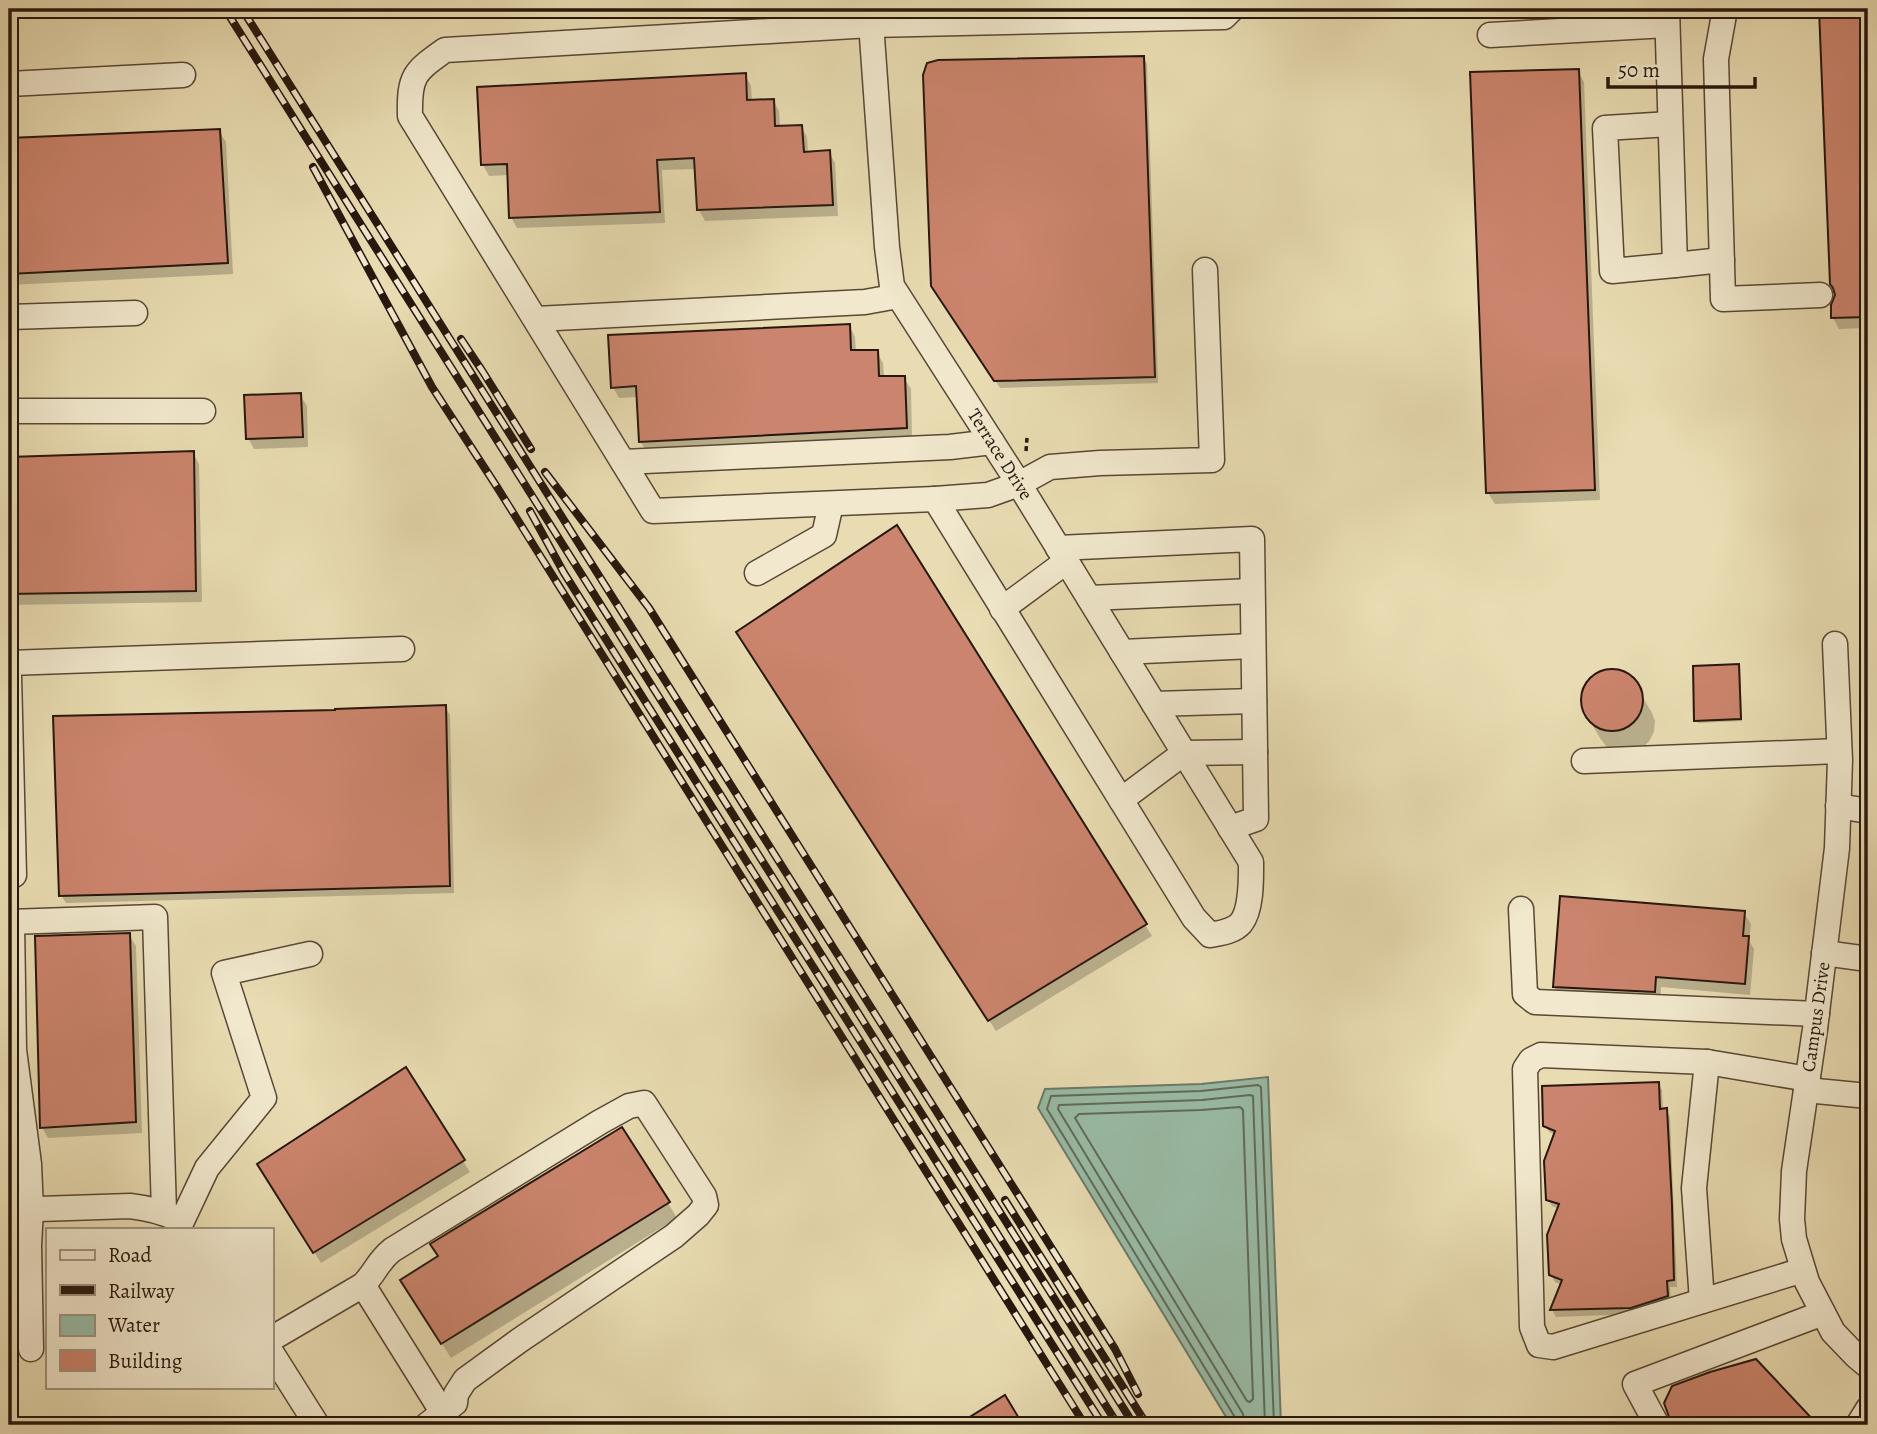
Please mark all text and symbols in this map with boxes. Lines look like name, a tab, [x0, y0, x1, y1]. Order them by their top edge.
scale bar	[1608, 46, 1755, 90]
text: 50 m	[1618, 56, 1660, 84]
street label: Terrace Drive	[961, 404, 1039, 505]
street label: Campus Drive	[1795, 960, 1837, 1074]
legend	[46, 1228, 273, 1388]
text: Road	[108, 1241, 152, 1269]
text: Railway	[108, 1277, 175, 1305]
text: Water	[107, 1311, 160, 1339]
text: Building	[108, 1347, 183, 1375]

